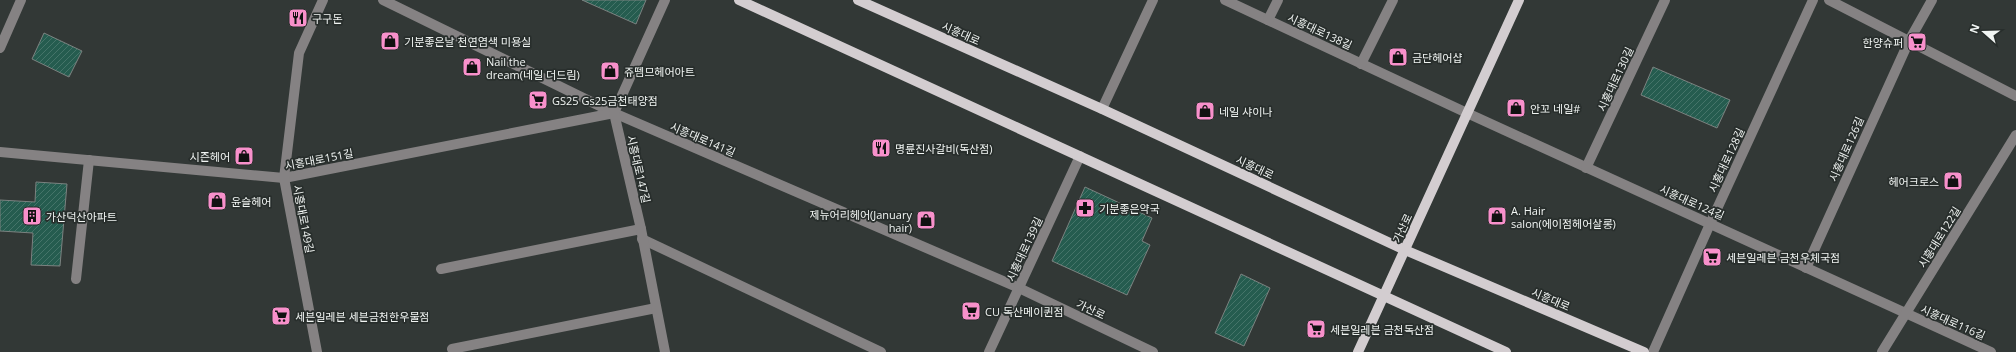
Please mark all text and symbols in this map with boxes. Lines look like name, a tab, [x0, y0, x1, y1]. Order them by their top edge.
restaurant icon: 구구돈	[287, 7, 309, 29]
street label: 시흥대로138길	[1285, 10, 1355, 52]
place label: 구구돈	[312, 11, 342, 26]
north arrow	[1964, 12, 2004, 52]
street label: 시흥대로	[939, 18, 983, 48]
text: N	[1966, 22, 1983, 35]
shop icon: 기분좋은날 천연염색 미용실	[379, 30, 401, 52]
supermarket icon: 한양슈퍼	[1906, 31, 1928, 53]
place label: 기분좋은날 천연염색 미용실	[404, 34, 531, 49]
place label: 한양슈퍼	[1863, 35, 1903, 50]
street label: 시흥대로130길	[1594, 44, 1636, 114]
shop icon: 금단헤어샵	[1387, 46, 1409, 68]
place label: 금단헤어샵	[1412, 50, 1463, 65]
place label: Nail the dream(네일 더드림)	[486, 54, 580, 82]
shop icon: Nail the dream(네일 더드림)	[461, 56, 483, 78]
shop icon: 쥬뗌므헤어아트	[599, 60, 621, 82]
place label: 쥬뗌므헤어아트	[624, 64, 695, 79]
supermarket icon: GS25 Gs25금천태양점	[527, 89, 549, 111]
place label: GS25 Gs25금천태양점	[552, 93, 658, 108]
shop icon: 안꼬 네일#	[1505, 97, 1527, 119]
shop icon: 네일 샤이나	[1194, 100, 1216, 122]
place label: 안꼬 네일#	[1530, 101, 1580, 116]
place label: 네일 샤이나	[1219, 104, 1272, 119]
street label: 시흥대로126길	[1825, 114, 1867, 184]
street label: 시흥대로141길	[668, 119, 738, 159]
street label: 시흥대로128길	[1705, 125, 1747, 195]
street label: 시흥대로147길	[624, 133, 654, 205]
restaurant icon: 명륜진사갈비(독산점)	[870, 137, 892, 159]
place label: 명륜진사갈비(독산점)	[895, 141, 993, 156]
shop icon: 시즌헤어	[233, 145, 255, 167]
street label: 시흥대로151길	[283, 145, 355, 173]
place label: 시즌헤어	[190, 149, 230, 164]
street label: 시흥대로	[1233, 152, 1277, 182]
shop icon: 헤어크로스	[1942, 170, 1964, 192]
place label: 헤어크로스	[1888, 174, 1939, 189]
street label: 시흥대로124길	[1657, 181, 1727, 223]
street label: 시흥대로149길	[290, 183, 318, 255]
shop icon: 윤슬헤어	[206, 190, 228, 212]
place label: 윤슬헤어	[231, 194, 271, 209]
pharmacy icon: 기분좋은약국	[1074, 197, 1096, 219]
place label: 기분좋은약국	[1099, 201, 1160, 216]
place label: A. Hair salon(에이점헤어살롱)	[1511, 203, 1616, 231]
street label: 시흥대로122길	[1914, 204, 1964, 270]
building icon: 가산덕산아파트	[21, 205, 43, 227]
shop icon: A. Hair salon(에이점헤어살롱)	[1486, 205, 1508, 227]
place label: 제뉴어리헤어(January hair)	[809, 207, 912, 235]
place label: 가산덕산아파트	[46, 209, 117, 224]
shop icon: 제뉴어리헤어(January hair)	[915, 209, 937, 231]
street label: 가산로	[1389, 211, 1415, 245]
street label: 시흥대로139길	[1003, 214, 1045, 284]
supermarket icon: 세븐일레븐 금천우체국점	[1701, 246, 1723, 268]
place label: 세븐일레븐 금천우체국점	[1726, 250, 1840, 265]
street label: 시흥대로	[1529, 284, 1573, 314]
street label: 가산로	[1074, 296, 1108, 322]
supermarket icon: CU 독산메이퀸점	[960, 300, 982, 322]
street label: 시흥대로116길	[1918, 301, 1988, 343]
place label: CU 독산메이퀸점	[985, 304, 1064, 319]
supermarket icon: 세븐일레븐 세븐금천한우물점	[270, 305, 292, 327]
place label: 세븐일레븐 세븐금천한우물점	[295, 309, 429, 324]
supermarket icon: 세븐일레븐 금천독산점	[1305, 318, 1327, 340]
place label: 세븐일레븐 금천독산점	[1330, 322, 1434, 337]

